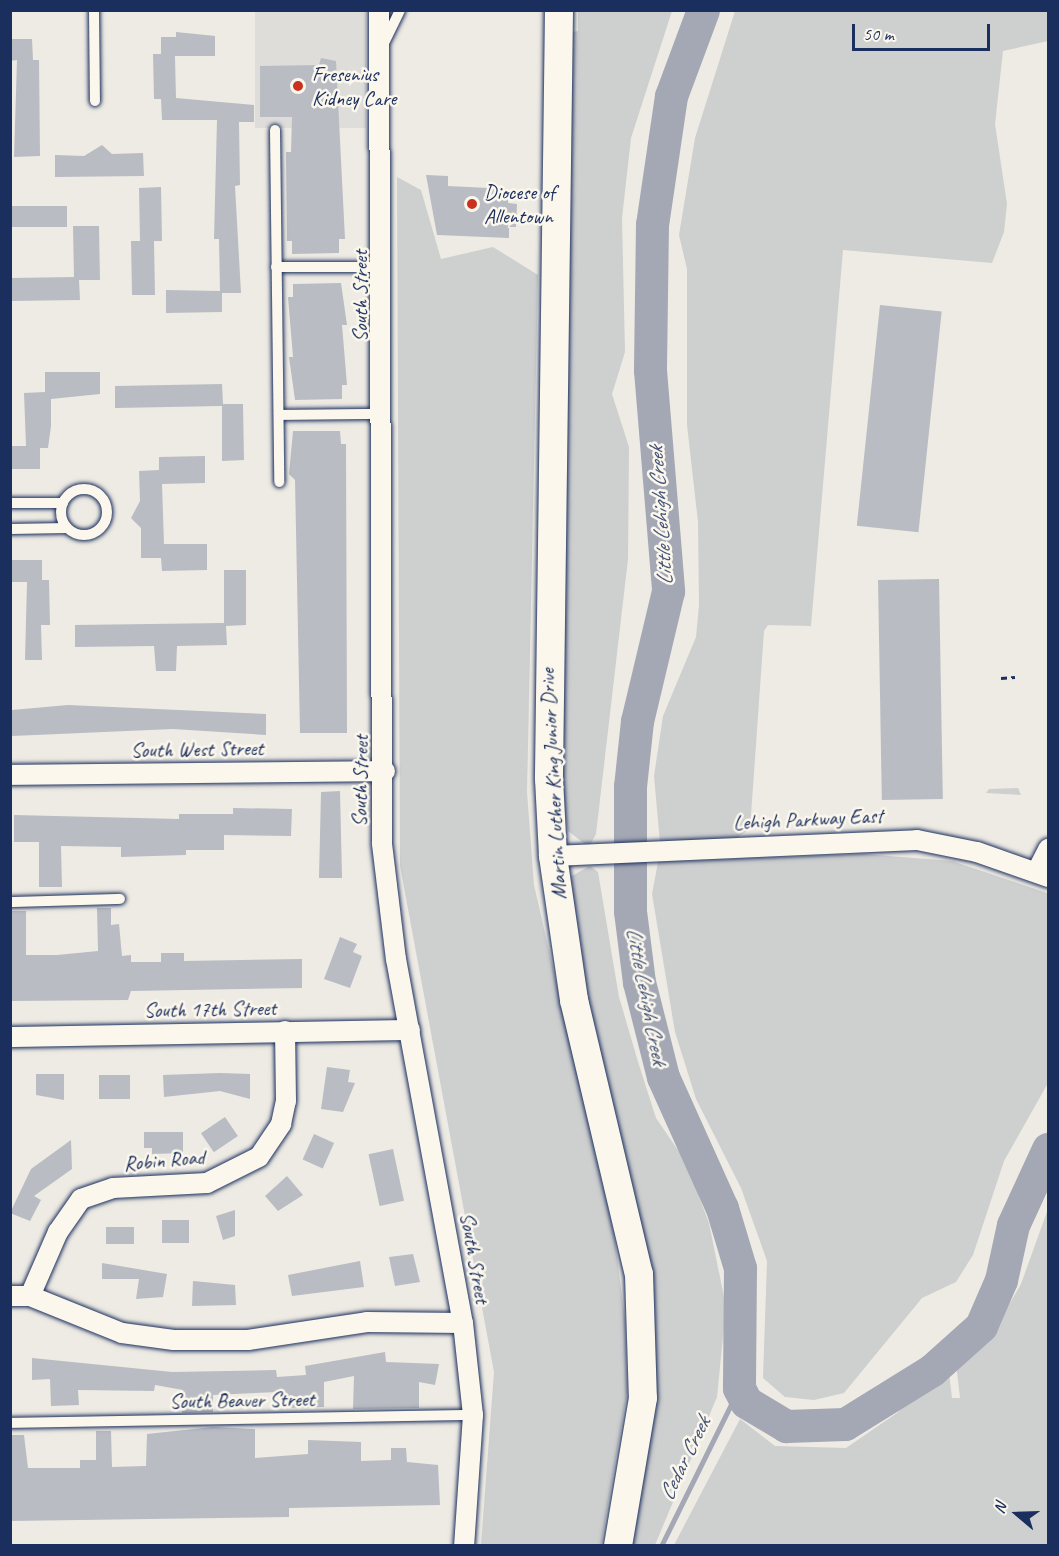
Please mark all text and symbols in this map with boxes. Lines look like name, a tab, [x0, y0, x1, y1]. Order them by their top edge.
scale bar	[855, 12, 993, 50]
text: 50 m	[863, 23, 894, 45]
place label: Fresenius Kidney Care	[312, 61, 397, 111]
marker: Fresenius Kidney Care	[289, 77, 307, 95]
place label: Diocese of Allentown	[484, 179, 555, 229]
marker: Diocese of Allentown	[465, 197, 479, 211]
street label: South Street	[347, 250, 373, 342]
water label: Little Lehigh Creek	[643, 446, 679, 586]
street label: Martin Luther King Junior Drive	[534, 668, 572, 900]
street label: South West Street	[130, 735, 264, 763]
street label: South Street	[347, 735, 373, 827]
street label: Lehigh Parkway East	[732, 802, 884, 836]
water label: Little Lehigh Creek	[620, 925, 672, 1067]
street label: South 17th Street	[143, 995, 277, 1023]
street label: Robin Road	[122, 1144, 206, 1176]
street label: South Street	[455, 1210, 495, 1306]
street label: South Beaver Street	[169, 1386, 315, 1414]
water label: Cedar Creek	[654, 1413, 716, 1505]
north arrow	[987, 1484, 1047, 1544]
text: N	[989, 1500, 1011, 1516]

